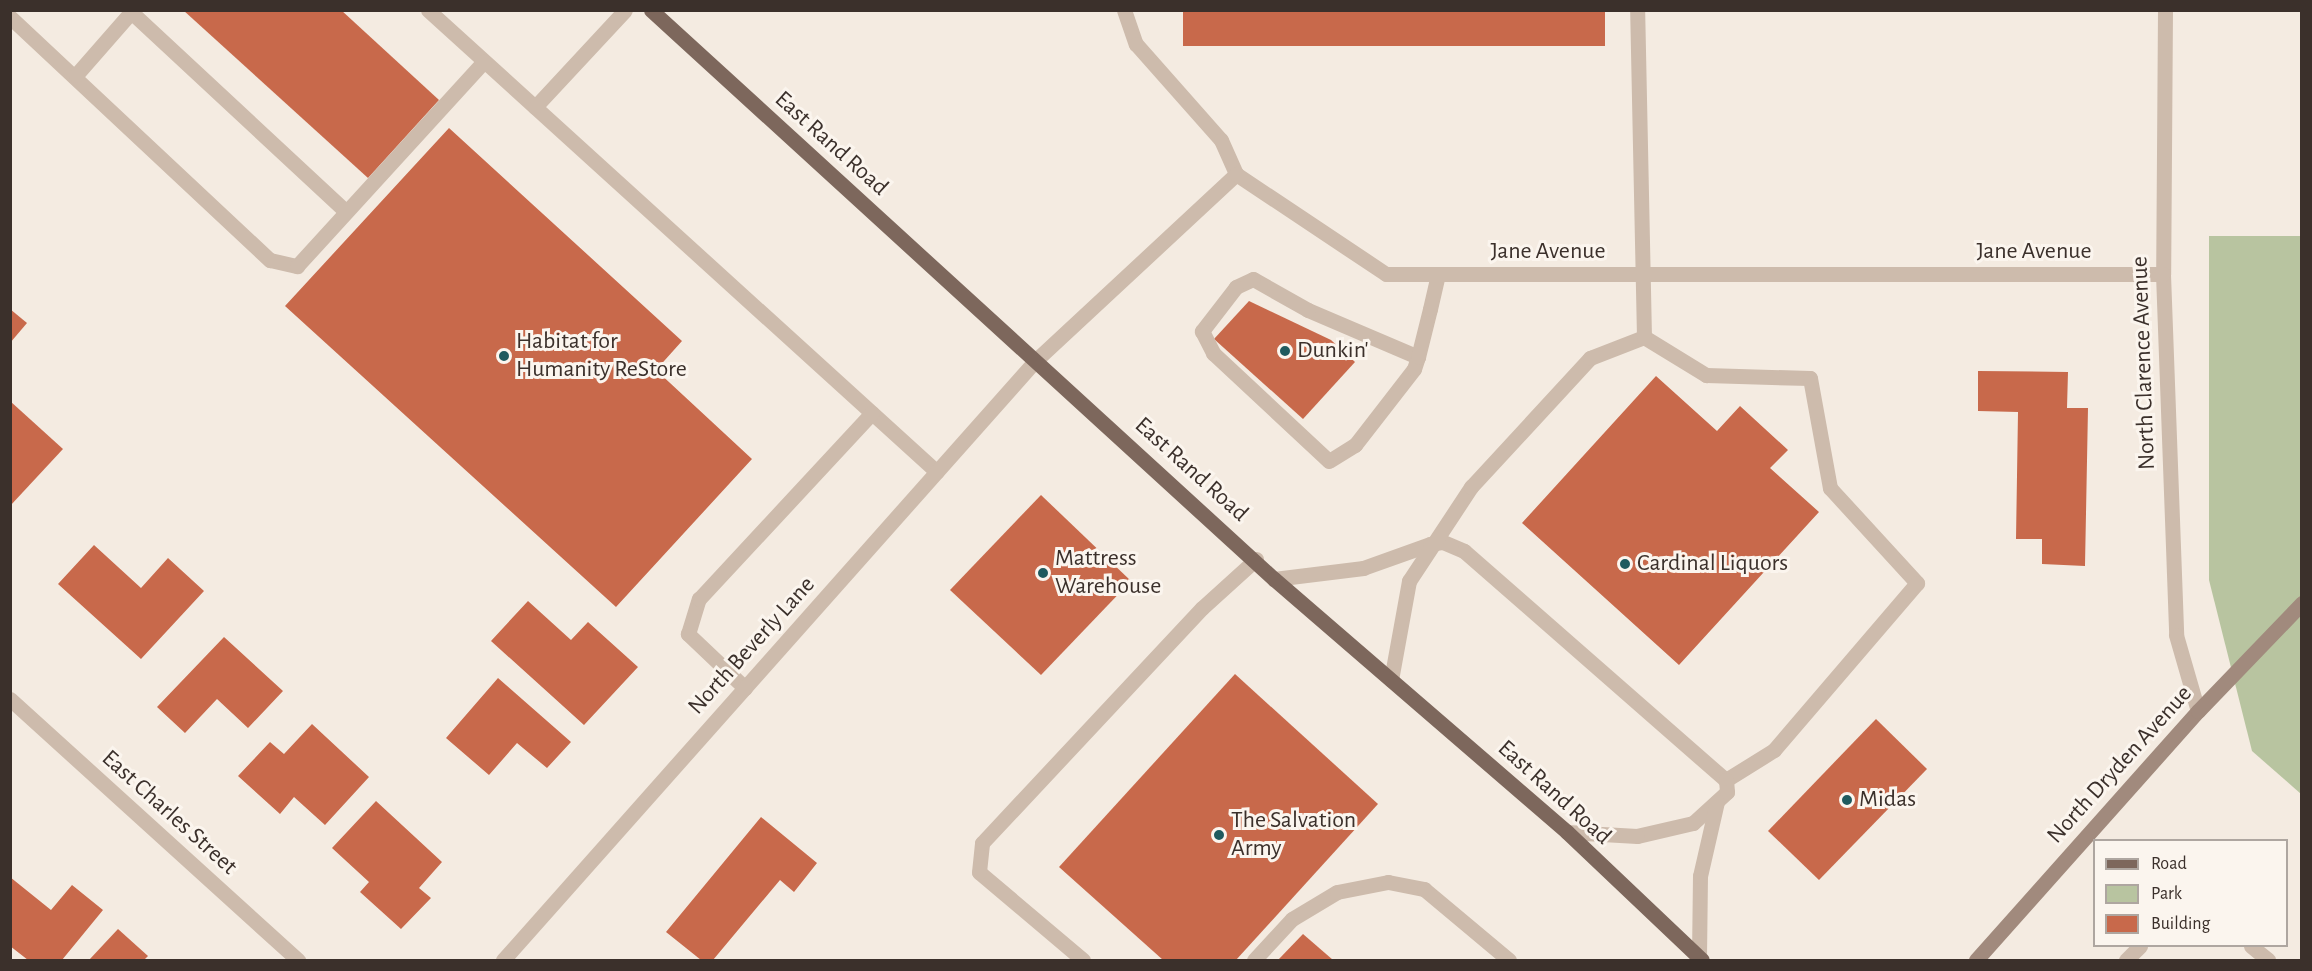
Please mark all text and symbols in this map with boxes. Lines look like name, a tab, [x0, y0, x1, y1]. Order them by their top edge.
street label: East Rand Road	[768, 85, 894, 203]
street label: Jane Avenue	[1490, 238, 1606, 266]
street label: Jane Avenue	[1976, 238, 2092, 266]
street label: North Clarence Avenue	[2126, 256, 2162, 470]
place label: Habitat for Humanity ReStore	[516, 328, 687, 384]
place label: Dunkin'	[1297, 337, 1368, 365]
marker: Dunkin'	[1278, 344, 1292, 358]
marker: Habitat for Humanity ReStore	[497, 349, 511, 363]
street label: East Rand Road	[1128, 411, 1254, 529]
place label: Mattress Warehouse	[1055, 545, 1161, 601]
place label: Cardinal Liquors	[1637, 550, 1788, 578]
marker: Cardinal Liquors	[1618, 557, 1632, 571]
marker: Mattress Warehouse	[1036, 566, 1050, 580]
street label: North Beverly Lane	[682, 571, 822, 721]
street label: North Dryden Avenue	[2042, 680, 2198, 850]
street label: East Rand Road	[1491, 734, 1617, 852]
street label: East Charles Street	[95, 745, 243, 881]
place label: Midas	[1859, 786, 1916, 814]
marker: Midas	[1840, 793, 1854, 807]
place label: The Salvation Army	[1231, 807, 1356, 863]
marker: The Salvation Army	[1212, 828, 1226, 842]
legend	[2093, 839, 2288, 947]
text: Road	[2151, 855, 2187, 873]
text: Park	[2151, 885, 2182, 903]
text: Building	[2151, 915, 2210, 933]

